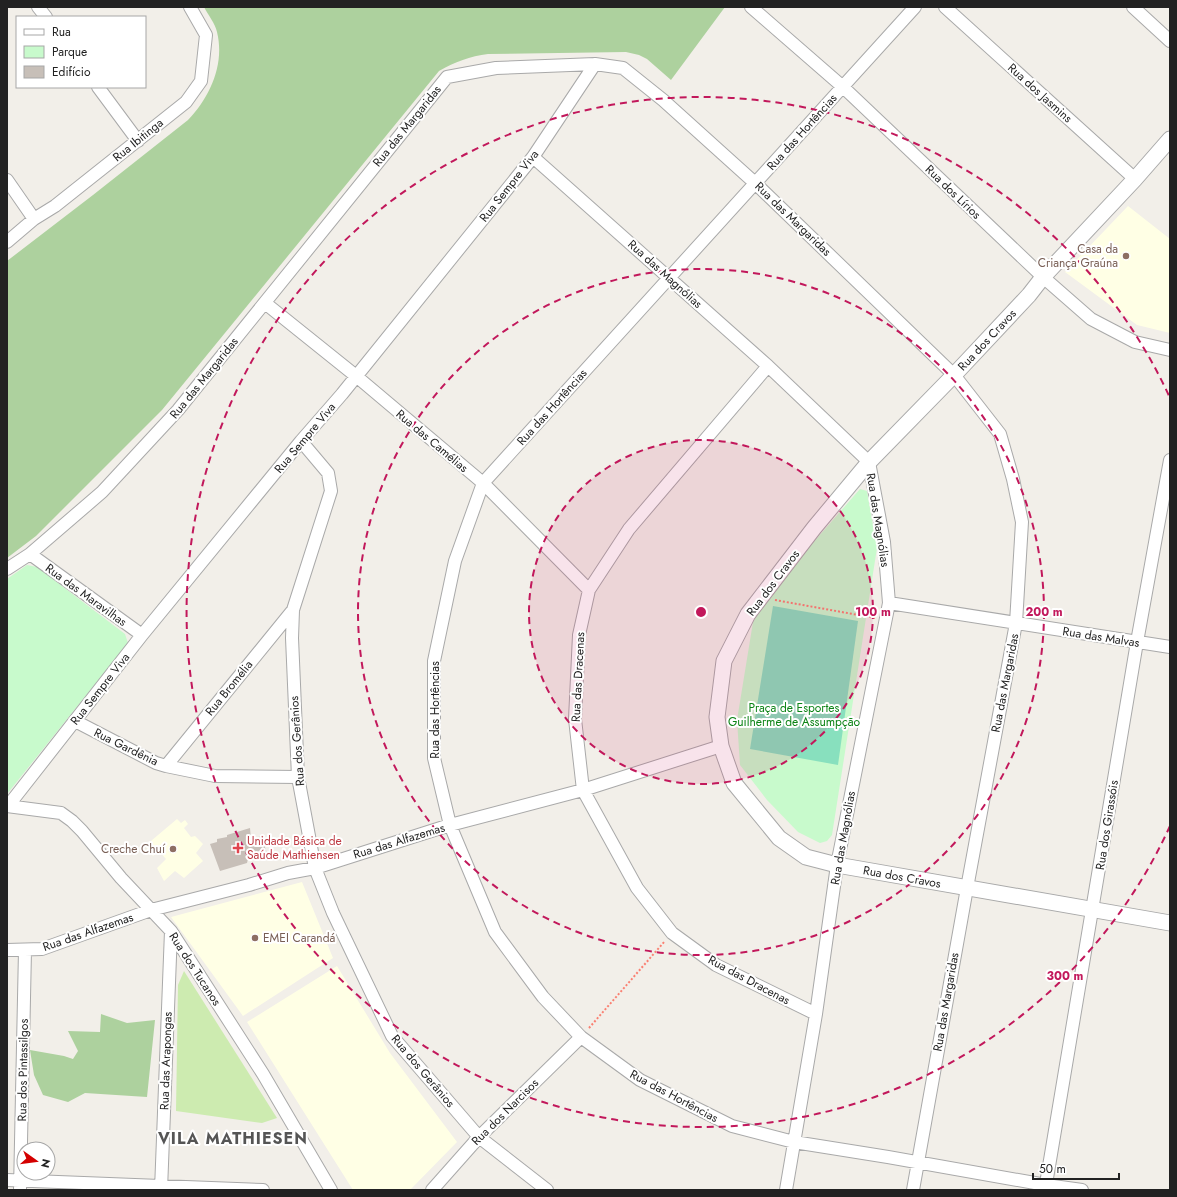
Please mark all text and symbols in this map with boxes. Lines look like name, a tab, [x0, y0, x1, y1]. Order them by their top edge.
legend	[16, 16, 146, 88]
text: Rua	[52, 23, 71, 41]
text: Parque	[52, 43, 87, 61]
street label: Rua dos Jasmins	[1004, 59, 1076, 127]
text: Edifício	[52, 63, 91, 81]
street label: Rua das Margaridas	[368, 81, 446, 171]
street label: Rua das Hortências	[763, 90, 841, 174]
street label: Rua Ibitinga	[109, 114, 167, 166]
street label: Rua Sempre Viva	[475, 146, 543, 226]
street label: Rua dos Lírios	[921, 161, 985, 223]
street label: Rua das Margaridas	[751, 178, 835, 260]
street label: Rua das Magnólias	[624, 235, 706, 313]
place label: Casa da Criança Graúna	[1038, 240, 1118, 272]
marker: Casa da Criança Graúna	[1121, 251, 1131, 261]
street label: Rua dos Cravos	[954, 305, 1021, 375]
street label: Rua das Margaridas	[165, 333, 243, 423]
street label: Rua das Hortências	[513, 365, 591, 449]
street label: Rua Sempre Viva	[270, 399, 340, 477]
street label: Rua das Camélias	[392, 405, 472, 477]
street label: Rua das Magnólias	[862, 472, 894, 569]
street label: Rua dos Cravos	[742, 546, 804, 620]
street label: Rua das Maravilhas	[42, 559, 131, 631]
text: 100 m	[855, 603, 891, 621]
text: 200 m	[1025, 603, 1063, 621]
centre of rings	[694, 605, 708, 619]
street label: Rua das Malvas	[1061, 622, 1141, 652]
street label: Rua das Dracenas	[567, 631, 589, 723]
street label: Rua das Margaridas	[987, 632, 1023, 734]
street label: Rua Sempre Viva	[66, 649, 134, 729]
street label: Rua Bromélia	[201, 656, 257, 720]
street label: Rua das Hortências	[426, 661, 444, 759]
street label: Rua dos Gerânios	[285, 695, 309, 787]
park label: Praça de Esportes Guilherme de Assumpção	[728, 699, 860, 731]
street label: Rua Gardênia	[91, 724, 162, 770]
street label: Rua dos Girassóis	[1091, 779, 1123, 871]
street label: Rua das Magnólias	[826, 789, 860, 886]
street label: Rua das Alfazemas	[351, 818, 447, 863]
place label: Unidade Básica de Saúde Mathiensen	[247, 832, 342, 864]
place label: Creche Chuí	[101, 840, 166, 858]
marker: Unidade Básica de Saúde Mathiensen	[232, 842, 244, 854]
marker: Creche Chuí	[168, 844, 178, 854]
street label: Rua dos Cravos	[862, 861, 942, 893]
street label: Rua das Alfazemas	[40, 908, 136, 956]
street label: Rua dos Tucanos	[164, 929, 226, 1009]
place label: EMEI Carandá	[263, 929, 335, 947]
marker: EMEI Carandá	[250, 933, 260, 943]
street label: Rua das Dracenas	[705, 951, 793, 1009]
street label: Rua das Margaridas	[928, 951, 964, 1053]
text: 300 m	[1047, 967, 1084, 985]
street label: Rua das Arapongas	[155, 1011, 177, 1110]
street label: Rua dos Pintassilgos	[13, 1018, 33, 1121]
street label: Rua dos Gerânios	[387, 1031, 459, 1112]
street label: Rua das Hortências	[627, 1065, 721, 1127]
street label: Rua dos Narcisos	[467, 1074, 543, 1150]
district label: VILA MATHIESEN	[157, 1127, 308, 1150]
north arrow	[16, 1141, 56, 1181]
scale bar	[1033, 1155, 1119, 1181]
text: N	[37, 1157, 55, 1170]
text: 50 m	[1039, 1160, 1066, 1178]

